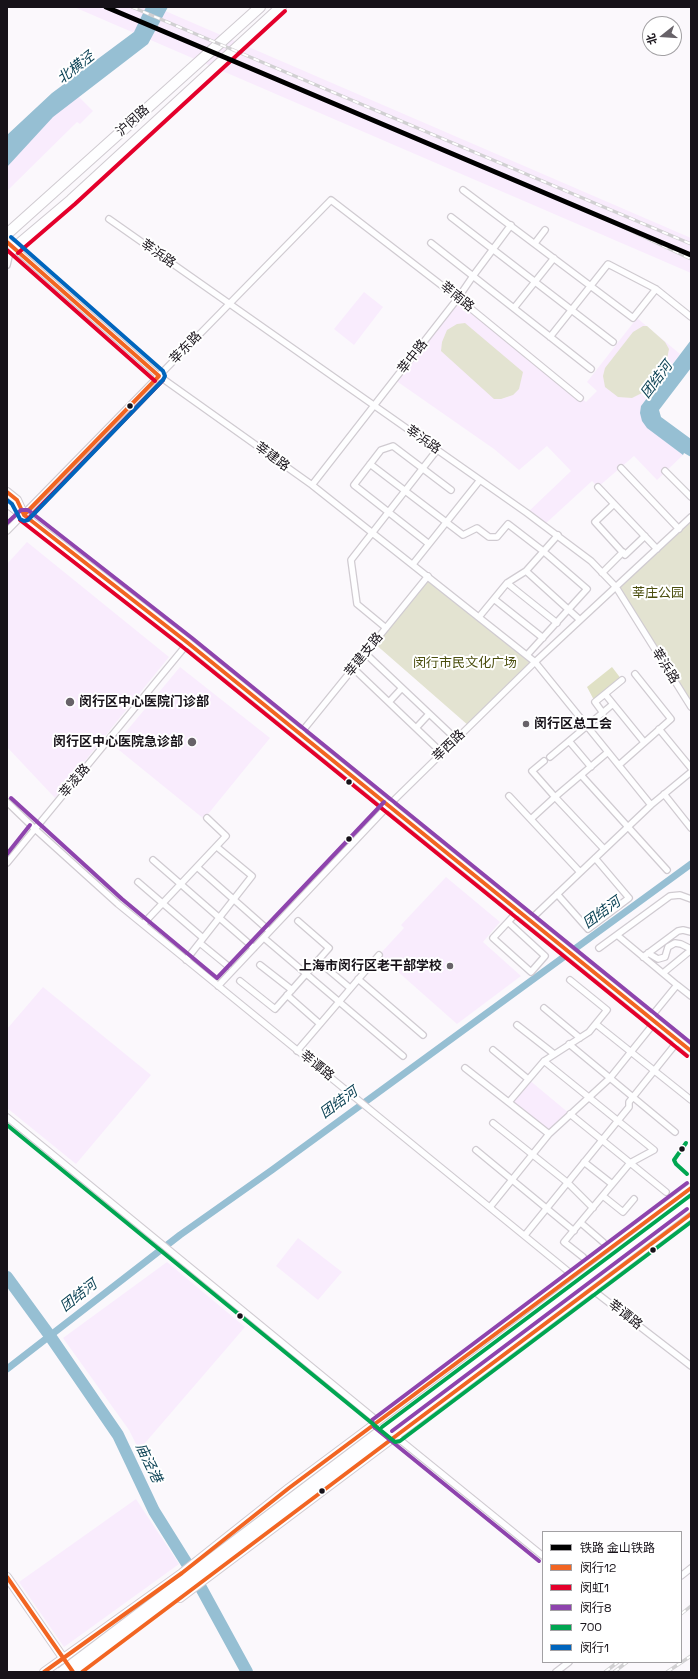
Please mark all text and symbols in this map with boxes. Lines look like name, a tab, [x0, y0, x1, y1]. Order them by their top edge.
north arrow	[642, 16, 682, 56]
text: 北	[643, 32, 660, 47]
water label: 北横泾	[54, 48, 98, 88]
street label: 沪闵路	[113, 102, 153, 140]
street label: 莘浜路	[138, 236, 178, 272]
street label: 莘南路	[437, 279, 477, 315]
street label: 莘东路	[167, 329, 205, 367]
street label: 莘中路	[395, 337, 431, 377]
water label: 团结河	[638, 358, 676, 402]
unlabelled marker	[125, 401, 135, 411]
street label: 莘浜路	[403, 422, 443, 458]
street label: 莘建路	[252, 439, 292, 475]
park label: 莘庄公园	[632, 585, 684, 601]
street label: 莘建支路	[342, 630, 386, 680]
street label: 莘浜路	[648, 645, 682, 687]
park label: 闵行市民文化广场	[413, 655, 517, 671]
place label: 闵行区中心医院门诊部	[79, 694, 209, 710]
marker: 闵行区中心医院门诊部	[64, 696, 76, 708]
place label: 闵行区总工会	[534, 716, 612, 732]
marker: 闵行区总工会	[521, 719, 531, 729]
street label: 莘西路	[430, 727, 468, 765]
place label: 闵行区中心医院急诊部	[53, 734, 183, 750]
marker: 闵行区中心医院急诊部	[186, 736, 198, 748]
street label: 莘凌路	[56, 761, 94, 801]
unlabelled marker	[344, 777, 354, 787]
unlabelled marker	[344, 834, 354, 844]
water label: 团结河	[580, 894, 624, 932]
place label: 上海市闵行区老干部学校	[299, 958, 442, 974]
marker: 上海市闵行区老干部学校	[445, 961, 455, 971]
street label: 莘谭路	[297, 1048, 337, 1084]
water label: 团结河	[317, 1084, 361, 1122]
unlabelled marker	[677, 1144, 687, 1154]
unlabelled marker	[648, 1245, 658, 1255]
water label: 团结河	[57, 1276, 101, 1316]
street label: 莘谭路	[605, 1297, 645, 1333]
unlabelled marker	[235, 1311, 245, 1321]
water label: 庙泾港	[131, 1440, 165, 1486]
unlabelled marker	[317, 1486, 327, 1496]
legend	[542, 1531, 682, 1663]
text: 铁路 金山铁路	[580, 1540, 655, 1556]
text: 闵行12	[580, 1560, 616, 1576]
text: 闵虹1	[580, 1580, 609, 1596]
text: 闵行8	[580, 1600, 611, 1616]
text: 700	[580, 1619, 602, 1635]
text: 闵行1	[580, 1640, 609, 1656]

